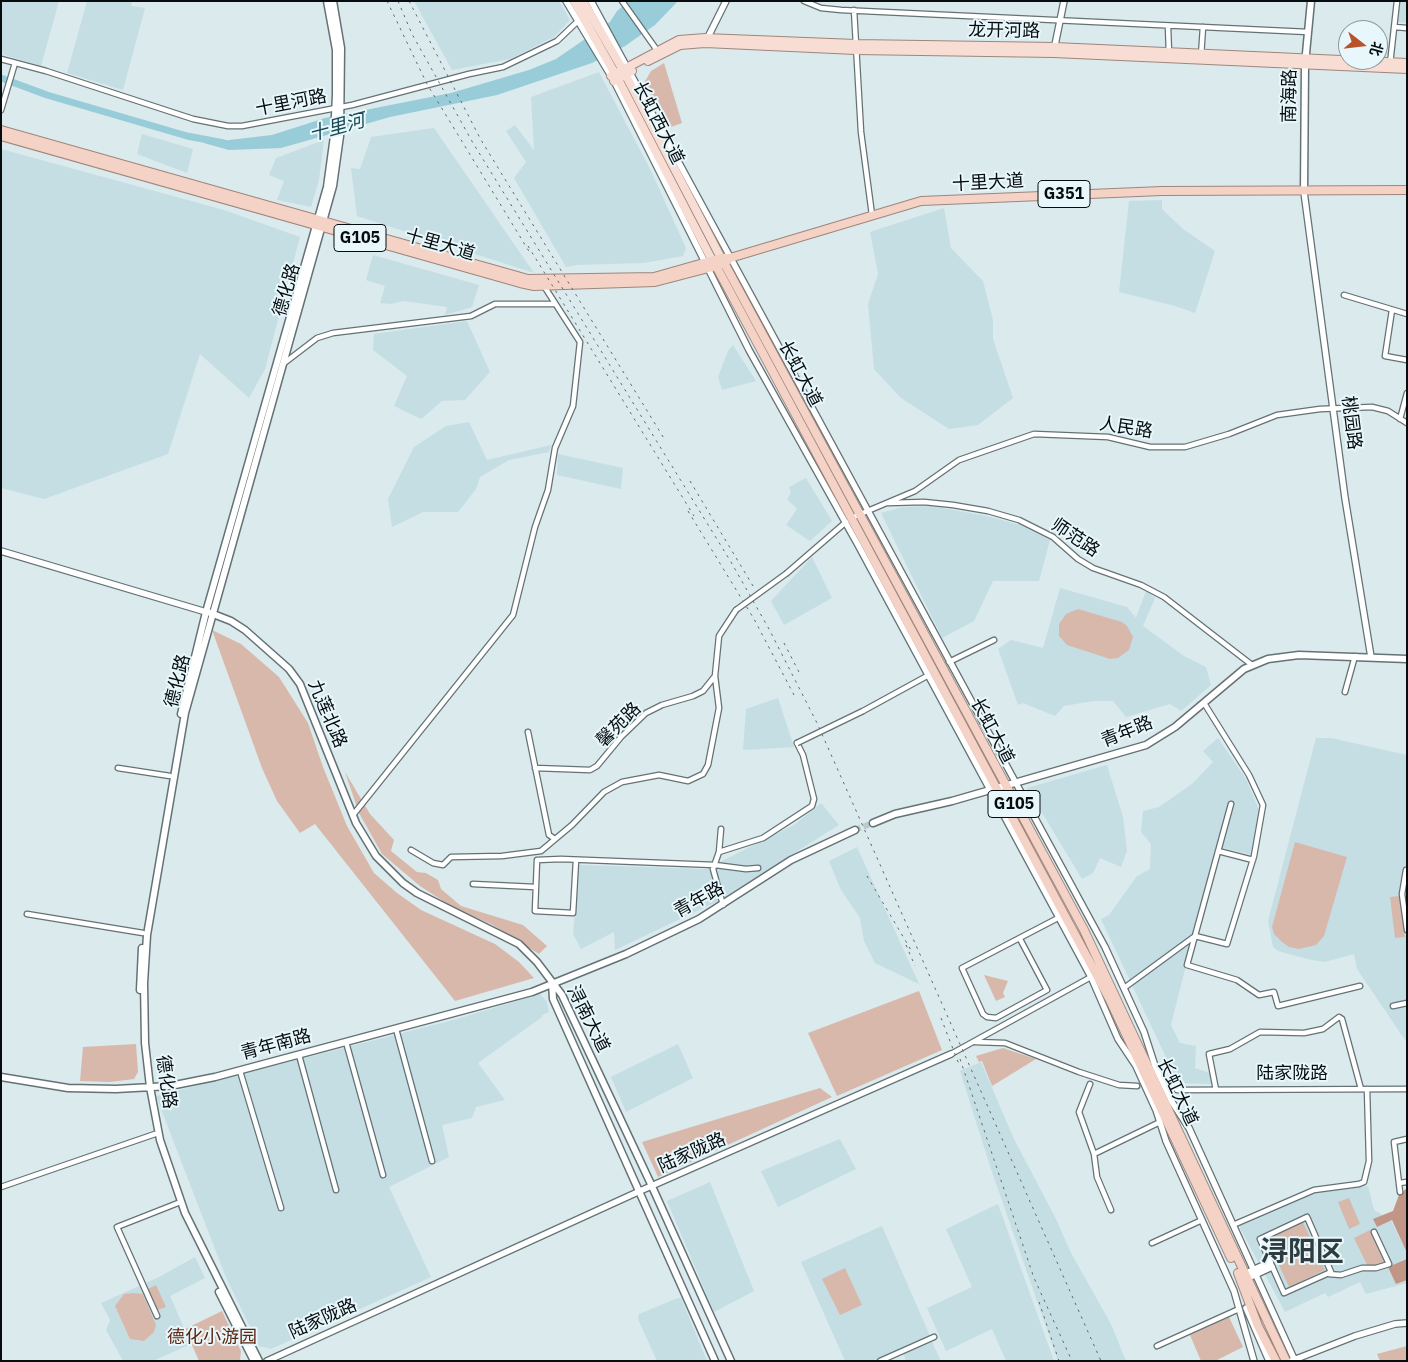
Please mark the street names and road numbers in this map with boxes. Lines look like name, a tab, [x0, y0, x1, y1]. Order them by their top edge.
street label: 龙开河路	[968, 20, 1040, 42]
street label: 南海路	[1279, 69, 1301, 123]
street label: 长虹西大道	[628, 78, 688, 168]
street label: 十里河路	[254, 86, 328, 120]
street label: 十里大道	[951, 170, 1025, 196]
road number: G351	[1038, 180, 1090, 208]
road number: G105	[334, 224, 386, 252]
street label: 十里大道	[402, 225, 478, 265]
street label: 德化路	[269, 261, 305, 319]
street label: 长虹大道	[774, 337, 826, 411]
street label: 桃园路	[1337, 395, 1365, 451]
street label: 人民路	[1098, 413, 1154, 443]
street label: 师范路	[1047, 514, 1103, 562]
street label: 德化路	[161, 652, 195, 710]
street label: 九莲北路	[303, 677, 351, 751]
street label: 长虹大道	[966, 694, 1018, 768]
street label: 馨苑路	[592, 698, 646, 752]
street label: 青年路	[1098, 712, 1156, 752]
road number: G105	[988, 791, 1040, 818]
street label: 青年路	[670, 877, 728, 923]
street label: 浔南大道	[562, 982, 614, 1056]
street label: 青年南路	[238, 1025, 314, 1065]
street label: 德化路	[152, 1054, 180, 1110]
street label: 长虹大道	[1152, 1055, 1202, 1129]
street label: 陆家陇路	[1256, 1063, 1328, 1085]
street label: 陆家陇路	[655, 1128, 729, 1178]
street label: 陆家陇路	[286, 1294, 360, 1344]

